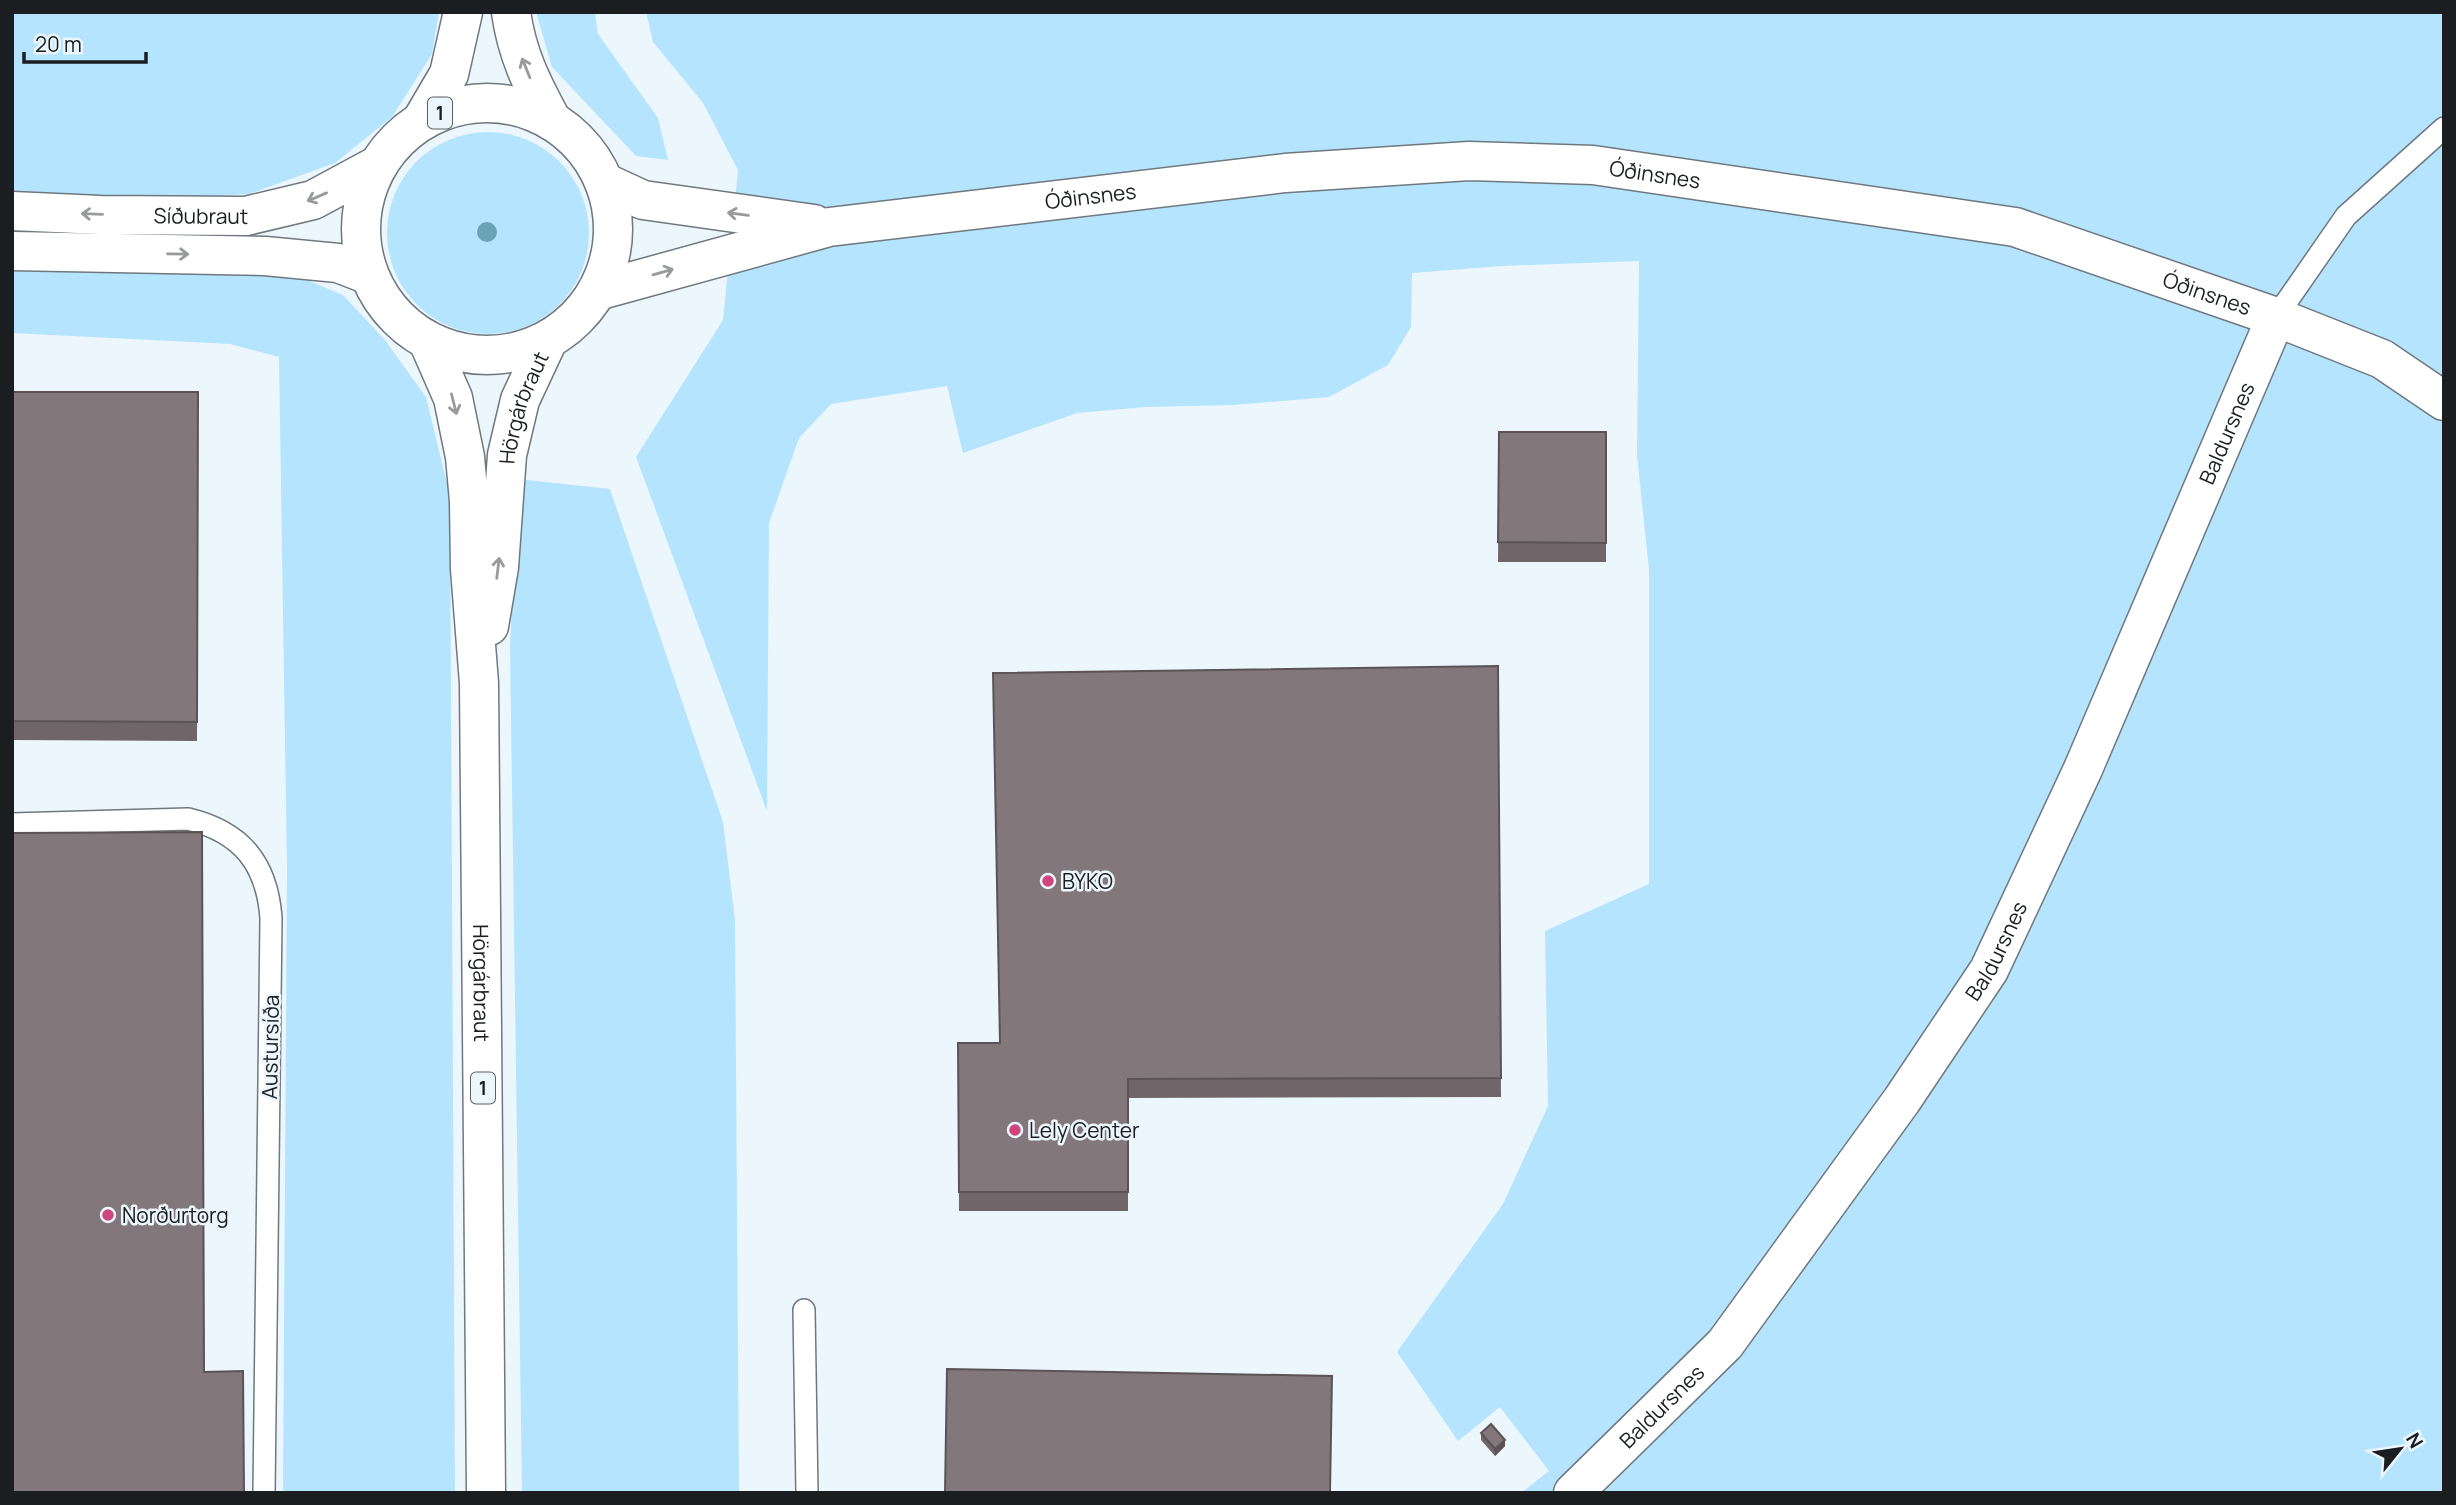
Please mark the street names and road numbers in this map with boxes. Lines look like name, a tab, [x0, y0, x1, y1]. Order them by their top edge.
road number: 1	[428, 97, 452, 128]
street label: Óðinsnes	[1608, 154, 1702, 195]
street label: Óðinsnes	[1043, 177, 1138, 215]
street label: Síðubraut	[153, 201, 248, 230]
street label: Óðinsnes	[2159, 265, 2255, 321]
street label: Hörgárbraut	[492, 347, 555, 465]
street label: Baldursnes	[2192, 378, 2261, 488]
street label: Baldursnes	[1959, 897, 2033, 1006]
street label: Hörgárbraut	[467, 924, 496, 1042]
street label: Austursíða	[255, 994, 285, 1100]
road number: 1	[471, 1072, 495, 1104]
street label: Baldursnes	[1613, 1358, 1710, 1454]

